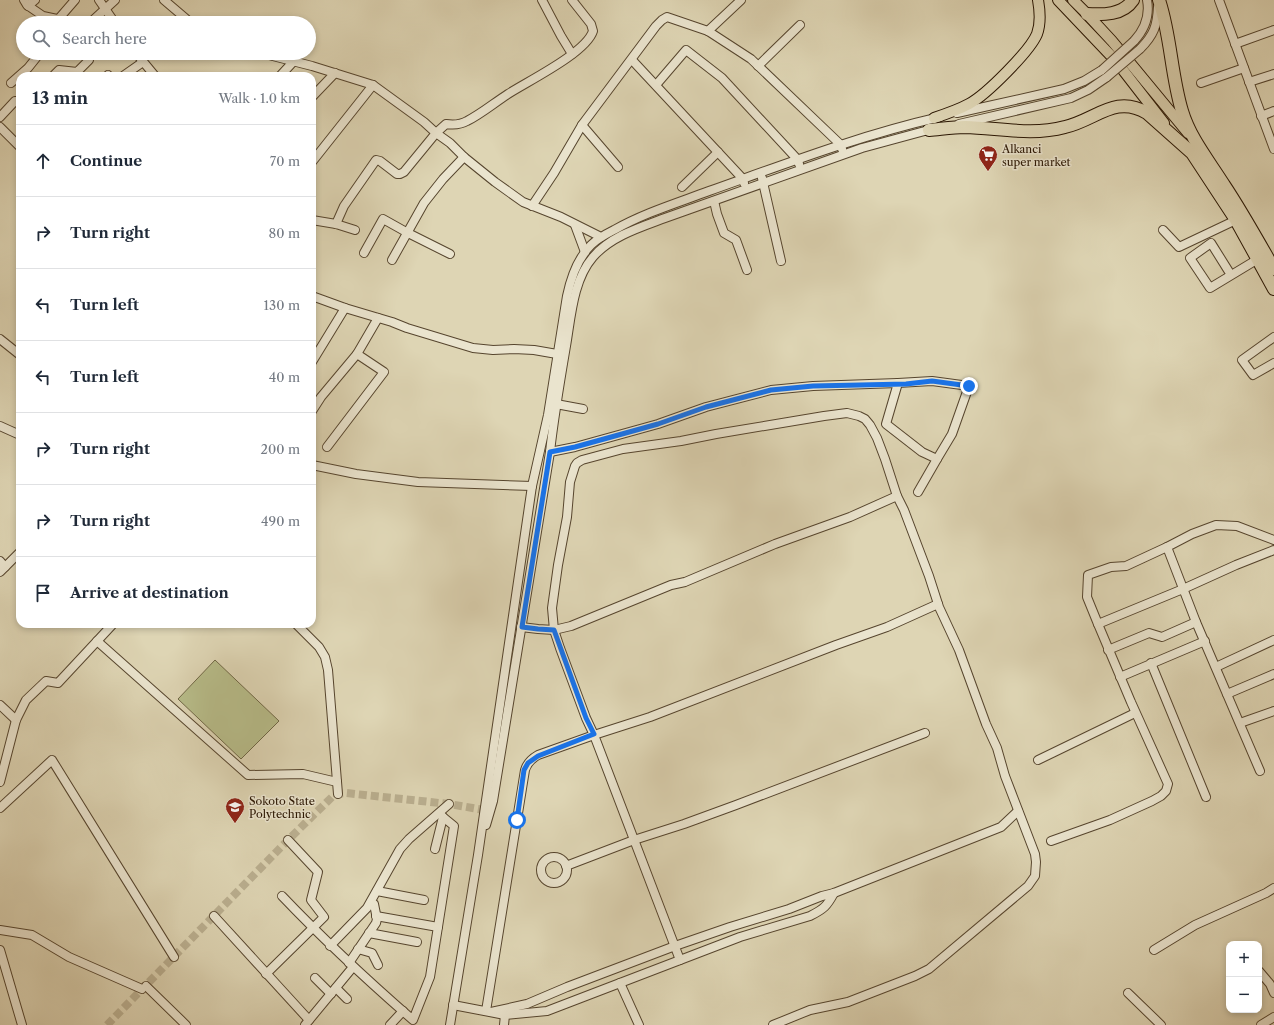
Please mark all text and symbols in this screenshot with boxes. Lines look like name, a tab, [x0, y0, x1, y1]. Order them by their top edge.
search box	[16, 16, 316, 60]
icon: search	[30, 27, 52, 49]
text: Search here	[62, 29, 147, 48]
text: 13 min	[32, 88, 88, 108]
text: Walk · 1.0 km	[218, 90, 300, 106]
place label: Alkanci super market	[1001, 142, 1071, 169]
supermarket icon: Alkanci super market	[977, 144, 999, 172]
icon: ahead	[32, 150, 54, 172]
text: Continue	[70, 151, 142, 170]
text: 70 m	[270, 153, 300, 169]
icon: right	[32, 222, 54, 244]
text: Turn right	[70, 223, 150, 242]
text: 80 m	[268, 225, 300, 241]
icon: left	[32, 294, 54, 316]
text: Turn left	[70, 295, 139, 314]
text: 130 m	[264, 297, 300, 313]
icon: left	[32, 366, 54, 388]
text: Turn left	[70, 367, 139, 386]
text: 40 m	[269, 369, 300, 385]
route end	[960, 377, 978, 395]
icon: right	[32, 438, 54, 460]
text: Turn right	[70, 439, 150, 458]
text: 200 m	[260, 441, 300, 457]
icon: right	[32, 510, 54, 532]
text: Turn right	[70, 511, 150, 530]
text: 490 m	[261, 513, 300, 529]
icon: arrive	[32, 582, 54, 604]
text: Arrive at destination	[70, 583, 229, 602]
place label: Sokoto State Polytechnic	[249, 794, 315, 821]
school or university icon: Sokoto State Polytechnic	[224, 796, 246, 824]
route start	[508, 811, 526, 829]
map controls	[1226, 941, 1262, 1013]
button: +	[1226, 941, 1262, 977]
button: −	[1226, 977, 1262, 1013]

